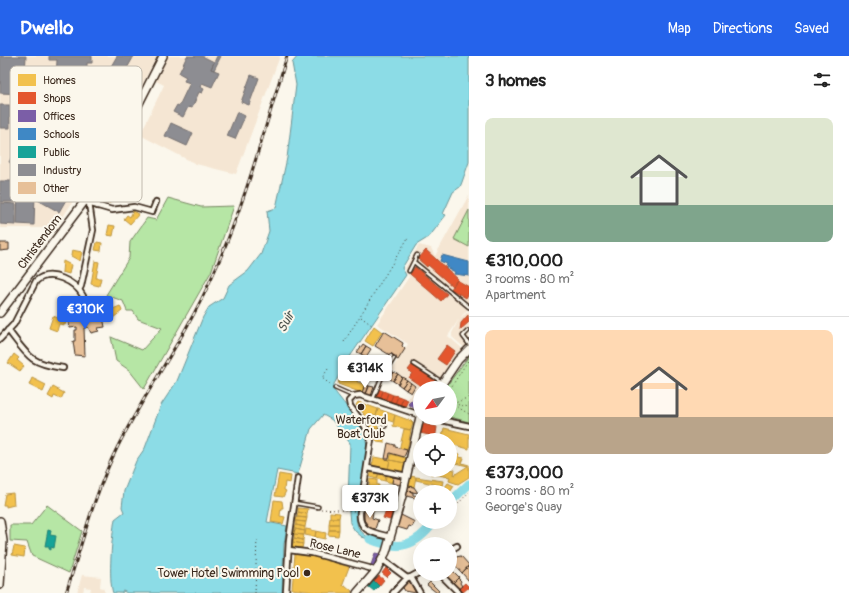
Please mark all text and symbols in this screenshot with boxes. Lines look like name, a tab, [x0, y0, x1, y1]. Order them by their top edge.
text: Dwello	[20, 16, 73, 40]
text: Map	[668, 20, 691, 37]
text: Directions	[713, 20, 772, 37]
text: Saved	[794, 20, 829, 37]
legend	[10, 66, 142, 202]
icon: filters	[811, 69, 833, 91]
text: 3 homes	[485, 70, 546, 91]
text: Homes	[43, 74, 76, 87]
text: Shops	[43, 92, 71, 105]
text: Offices	[43, 110, 75, 123]
text: Schools	[43, 128, 80, 141]
icon: home	[623, 144, 695, 216]
text: Public	[43, 146, 71, 159]
text: Industry	[43, 164, 82, 177]
text: Other	[43, 182, 69, 195]
street label: Christendom	[15, 211, 66, 272]
text: €310,000	[485, 250, 563, 271]
text: 3 rooms · 80 m²	[485, 271, 574, 287]
text: Apartment	[485, 287, 546, 303]
pin: €310K	[57, 296, 113, 330]
text: €310K	[66, 301, 104, 317]
water label: Suir	[274, 307, 299, 335]
pin: €314K	[337, 355, 393, 389]
icon: home	[623, 356, 695, 428]
text: €314K	[347, 360, 383, 376]
north arrow	[413, 381, 457, 425]
map controls	[413, 381, 457, 581]
marker: Waterford Boat Club	[356, 402, 366, 412]
place label: Waterford Boat Club	[335, 413, 387, 442]
button: locate	[413, 433, 457, 477]
text: €373,000	[485, 462, 563, 483]
text: 3 rooms · 80 m²	[485, 483, 574, 499]
pin: €373K	[342, 485, 398, 519]
button: +	[413, 485, 457, 529]
text: €373K	[351, 490, 389, 506]
text: George's Quay	[485, 499, 562, 515]
street label: Rose Lane	[308, 536, 362, 562]
button: −	[413, 537, 457, 581]
place label: Tower Hotel Swimming Pool	[157, 566, 299, 581]
marker: Tower Hotel Swimming Pool	[302, 568, 312, 578]

